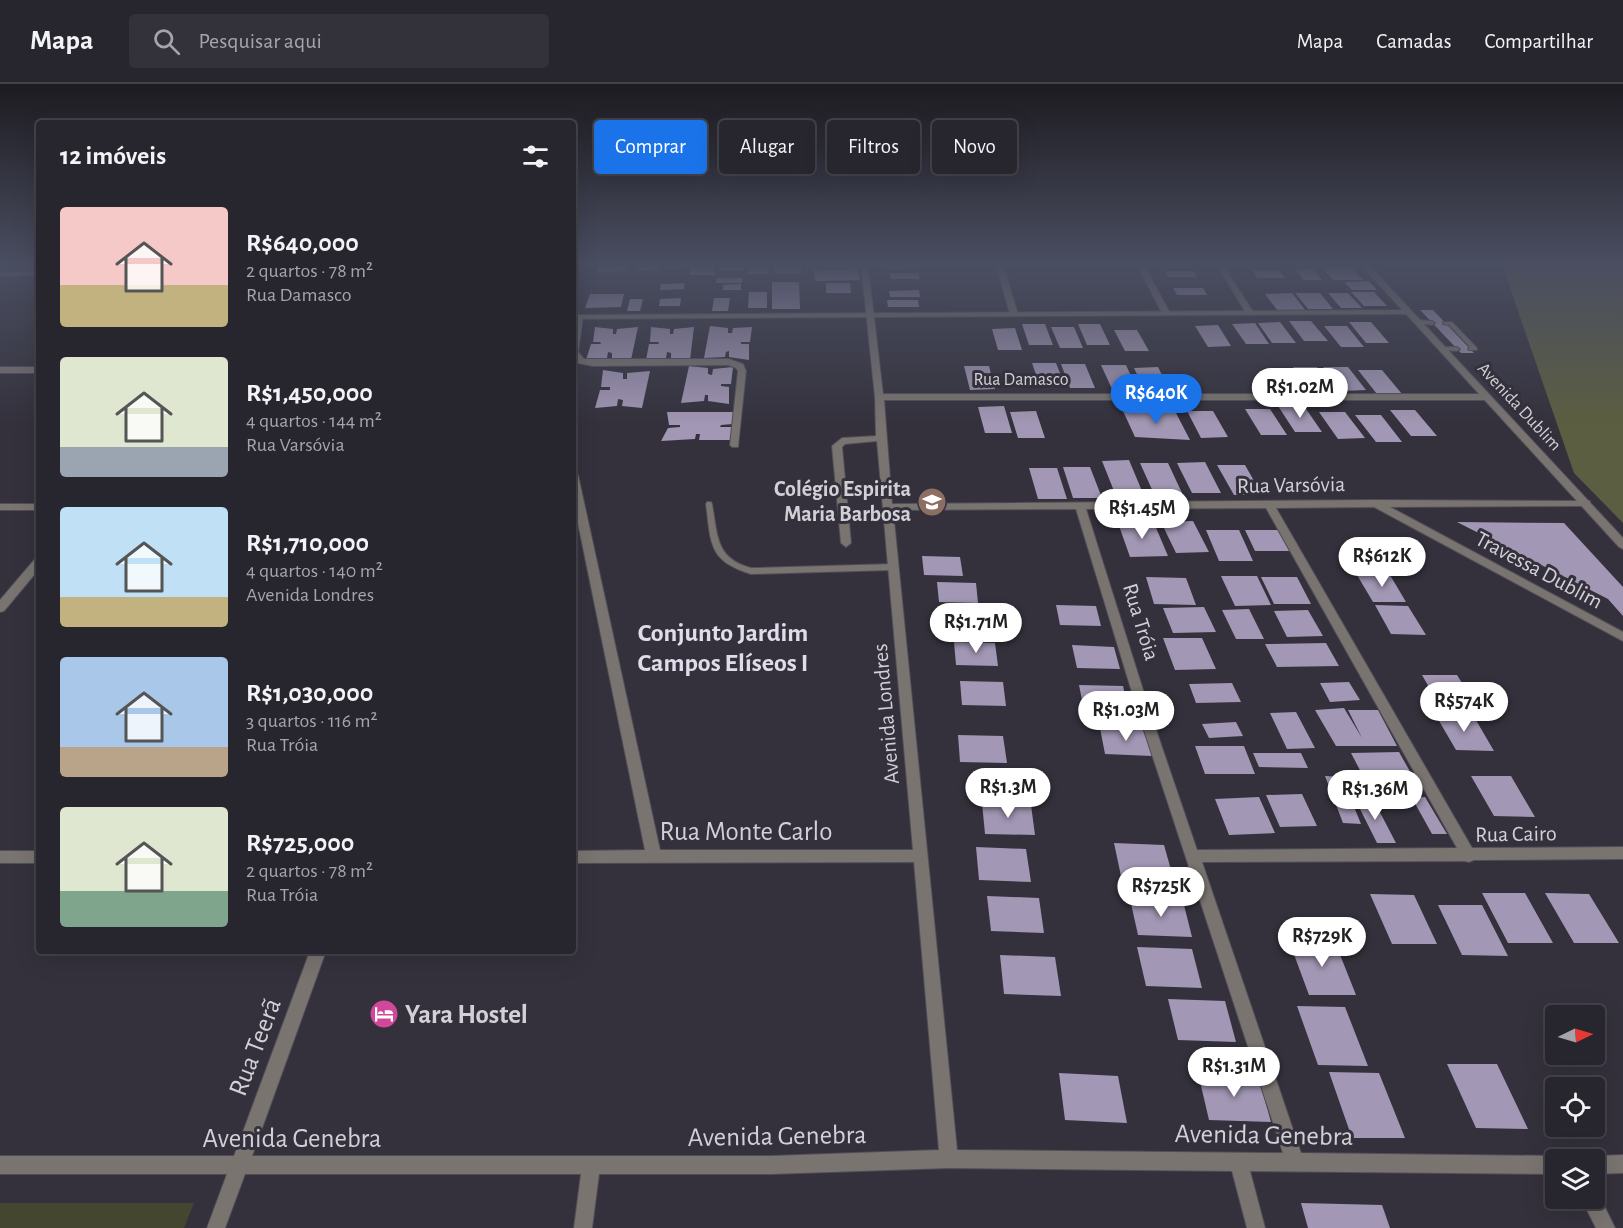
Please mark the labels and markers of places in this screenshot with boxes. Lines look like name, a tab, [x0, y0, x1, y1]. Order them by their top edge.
pin: R$1.02M	[1245, 368, 1355, 419]
pin: R$640K	[1107, 374, 1205, 425]
place label: Colégio Espirita Maria Barbosa	[774, 478, 911, 525]
school or university icon: Colégio Espirita Maria Barbosa	[916, 486, 948, 518]
pin: R$1.45M	[1087, 489, 1197, 540]
pin: R$612K	[1333, 537, 1431, 588]
pin: R$1.71M	[921, 603, 1031, 654]
pin: R$574K	[1415, 682, 1513, 733]
pin: R$1.03M	[1071, 691, 1181, 742]
pin: R$1.3M	[959, 768, 1057, 819]
pin: R$1.36M	[1320, 770, 1430, 821]
pin: R$725K	[1112, 867, 1210, 918]
pin: R$729K	[1273, 917, 1371, 968]
hotel icon: Yara Hostel	[368, 998, 400, 1030]
place label: Yara Hostel	[405, 1001, 528, 1028]
pin: R$1.31M	[1179, 1047, 1289, 1098]

